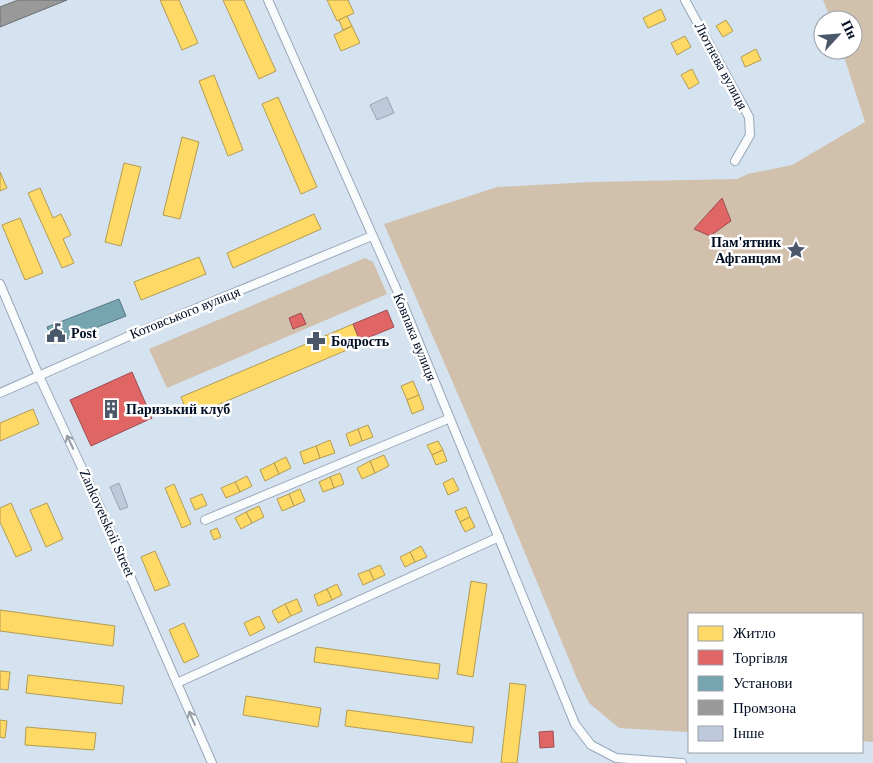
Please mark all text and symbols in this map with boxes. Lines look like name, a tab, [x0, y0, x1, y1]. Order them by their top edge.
north arrow	[813, 10, 863, 60]
text: Пн	[838, 18, 860, 41]
street label: Лютнева вулиця	[692, 20, 751, 113]
place label: Пам'ятник Афганцям	[711, 235, 782, 266]
place icon: Пам'ятник Афганцям	[785, 239, 807, 261]
street label: Котовського вулиця	[128, 284, 243, 342]
street label: Ковпака вулиця	[391, 291, 440, 384]
public building icon: Post	[45, 322, 67, 344]
place label: Post	[71, 326, 97, 341]
pharmacy icon: Бодрость	[305, 330, 327, 352]
place label: Бодрость	[331, 334, 390, 349]
building icon: Паризький клуб	[100, 398, 122, 420]
place label: Паризький клуб	[126, 402, 230, 417]
one-way arrow	[65, 435, 74, 450]
street label: Zankovetskoii Street	[77, 467, 138, 579]
legend	[688, 613, 863, 753]
text: Житло	[733, 625, 776, 641]
text: Торгівля	[733, 650, 788, 666]
text: Установи	[733, 675, 793, 691]
text: Промзона	[733, 700, 796, 716]
one-way arrow	[187, 711, 197, 726]
text: Інше	[733, 725, 765, 741]

